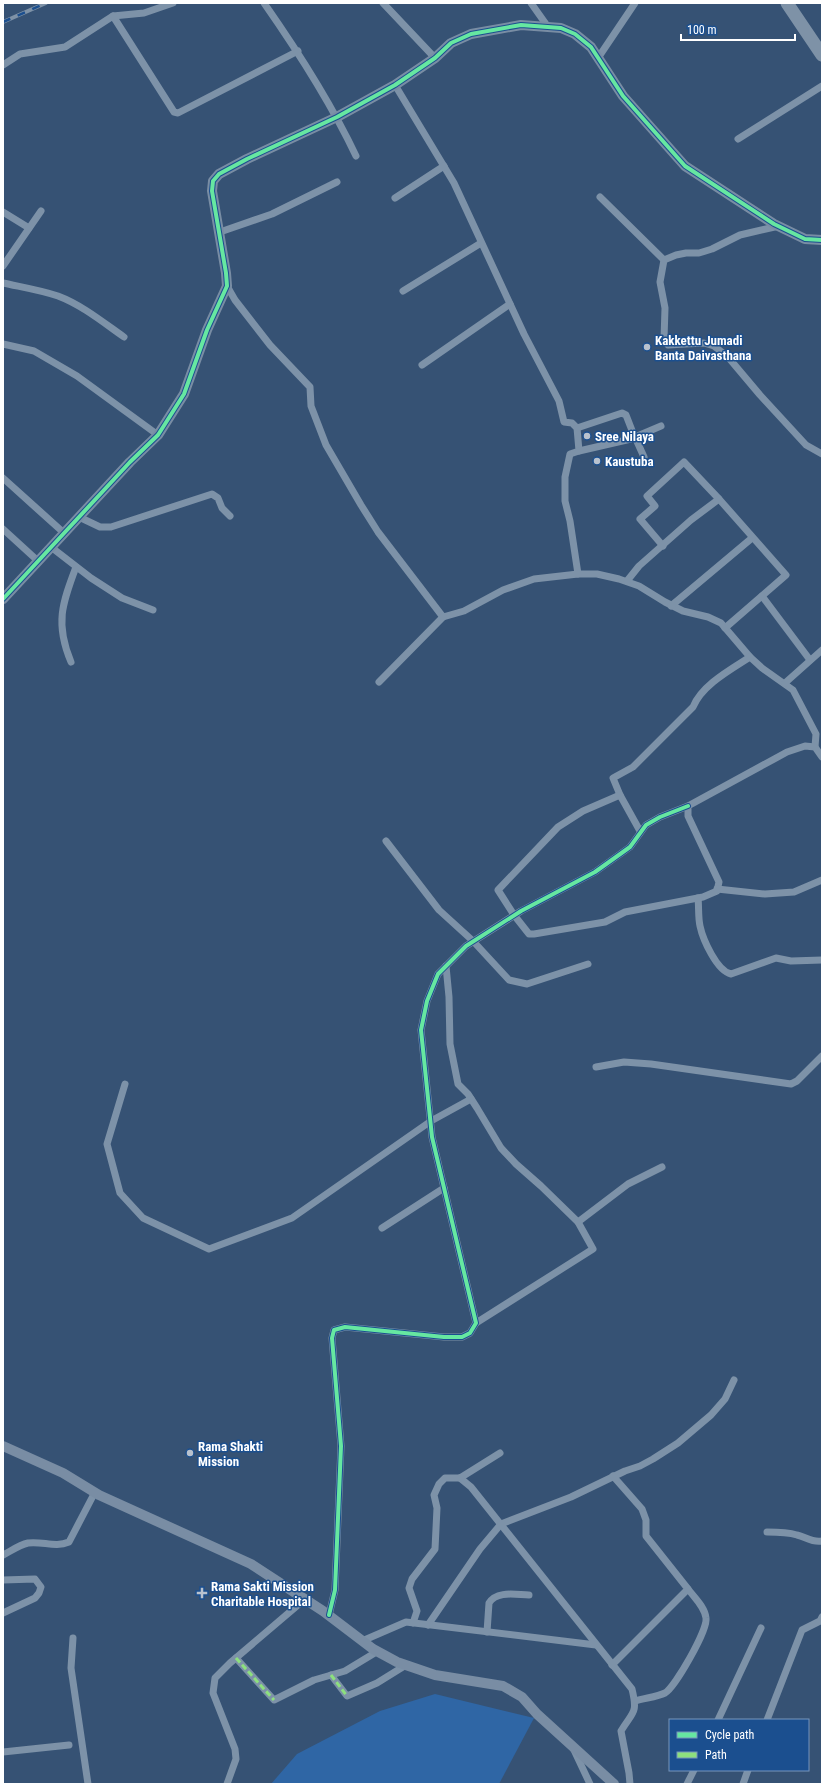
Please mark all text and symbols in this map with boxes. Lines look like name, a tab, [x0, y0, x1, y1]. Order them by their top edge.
scale bar	[681, 16, 795, 42]
text: 100 m	[687, 23, 717, 37]
place label: Kakkettu Jumadi Banta Daivasthana	[655, 333, 751, 363]
marker: Kakkettu Jumadi Banta Daivasthana	[642, 342, 652, 352]
place label: Sree Nilaya	[595, 429, 654, 444]
marker: Sree Nilaya	[582, 431, 592, 441]
place label: Kaustuba	[605, 454, 654, 469]
marker: Kaustuba	[592, 456, 602, 466]
place label: Rama Shakti Mission	[198, 1439, 263, 1469]
marker: Rama Shakti Mission	[185, 1448, 195, 1458]
place label: Rama Sakti Mission Charitable Hospital	[211, 1579, 314, 1609]
marker: Rama Sakti Mission Charitable Hospital	[196, 1587, 208, 1599]
legend	[669, 1719, 809, 1771]
text: Cycle path	[705, 1728, 755, 1742]
text: Path	[705, 1748, 727, 1762]

